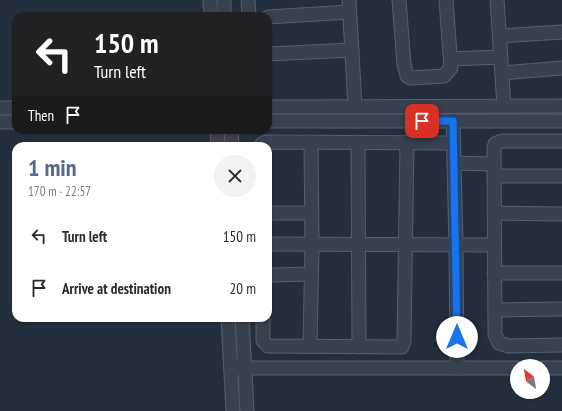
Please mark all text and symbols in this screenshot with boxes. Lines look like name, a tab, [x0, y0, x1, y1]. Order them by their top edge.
text: 150 m	[94, 24, 158, 61]
icon: left	[28, 28, 80, 80]
text: Turn left	[94, 60, 146, 83]
icon: arrive	[62, 104, 84, 126]
pin	[405, 104, 439, 138]
text: Then	[28, 106, 54, 125]
icon: arrive	[411, 110, 433, 132]
text: 1 min	[28, 152, 76, 183]
button: close	[214, 155, 256, 197]
text: 170 m · 22:57	[28, 183, 91, 200]
icon: left	[28, 225, 50, 247]
text: Turn left	[62, 227, 107, 246]
text: 150 m	[223, 227, 256, 246]
icon: arrive	[28, 277, 50, 299]
text: Arrive at destination	[62, 279, 171, 298]
text: 20 m	[230, 279, 256, 298]
position arrow	[436, 316, 478, 358]
north arrow	[510, 359, 550, 399]
map controls	[510, 359, 550, 399]

